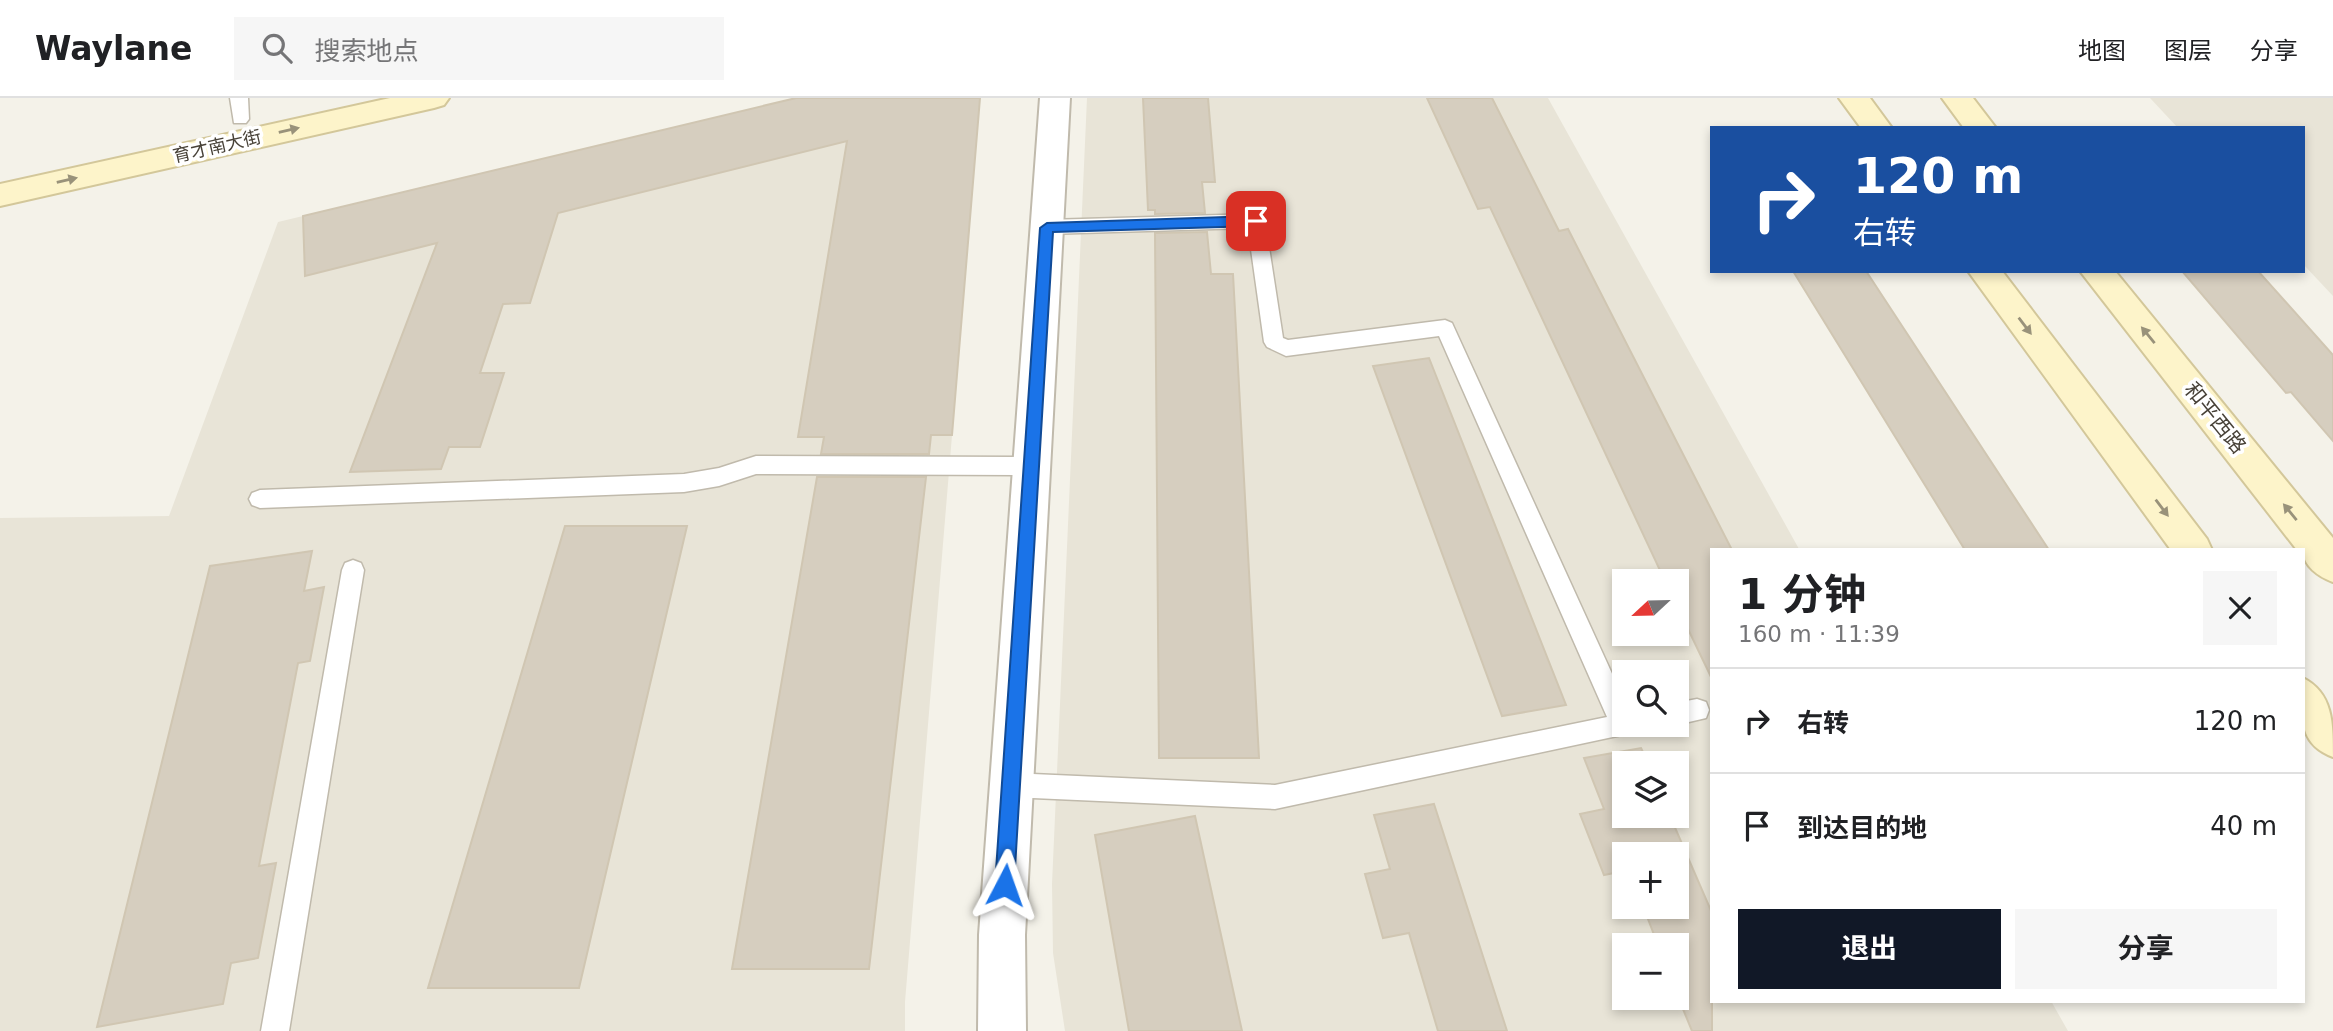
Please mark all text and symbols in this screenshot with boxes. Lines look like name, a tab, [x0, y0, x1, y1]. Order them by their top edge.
search box	[234, 17, 724, 80]
text: Waylane	[35, 29, 192, 68]
icon: search	[258, 29, 296, 67]
text: 搜索地点	[314, 36, 418, 66]
text: 地图	[2078, 37, 2126, 65]
text: 图层	[2164, 37, 2212, 65]
text: 分享	[2250, 37, 2298, 65]
one-way arrow	[278, 125, 300, 136]
street label: 育才南大街	[171, 126, 263, 166]
text: 120 m	[1853, 148, 2023, 205]
icon: right	[1738, 154, 1829, 245]
one-way arrow	[56, 174, 78, 185]
pin	[1226, 191, 1286, 251]
icon: arrive	[1237, 202, 1275, 240]
text: 右转	[1853, 214, 1917, 252]
one-way arrow	[2018, 317, 2032, 335]
one-way arrow	[2140, 327, 2155, 345]
street label: 和平西路	[2179, 378, 2251, 458]
one-way arrow	[2154, 499, 2168, 517]
one-way arrow	[2283, 504, 2298, 522]
north arrow	[1612, 569, 1689, 646]
map controls	[1612, 569, 1689, 1010]
text: 1 分钟	[1738, 570, 1866, 619]
button: close	[2203, 571, 2277, 645]
text: 160 m · 11:39	[1738, 621, 1900, 647]
button: search	[1612, 660, 1689, 737]
icon: right	[1738, 702, 1776, 740]
text: 120 m	[2194, 706, 2277, 736]
text: 右转	[1797, 708, 1849, 738]
button: layers	[1612, 751, 1689, 828]
icon: arrive	[1738, 807, 1776, 845]
text: 40 m	[2210, 811, 2277, 841]
text: 到达目的地	[1797, 813, 1927, 843]
button: +	[1612, 842, 1689, 919]
position arrow	[968, 848, 1042, 922]
button: 退出	[1738, 909, 2001, 989]
button: 分享	[2015, 909, 2277, 989]
button: −	[1612, 933, 1689, 1010]

